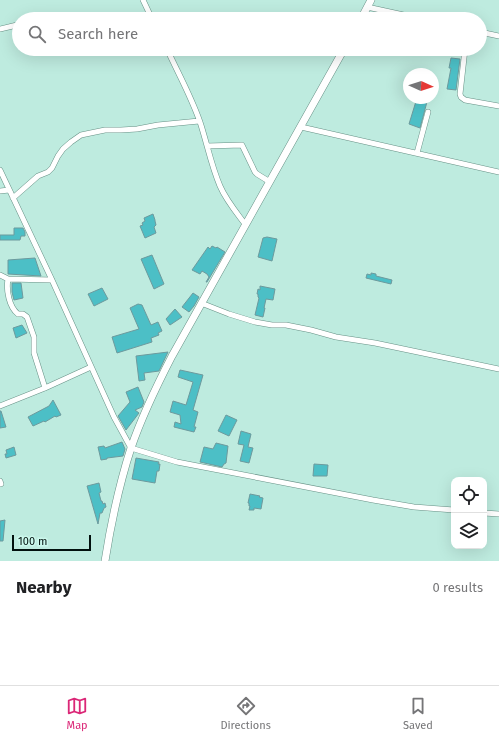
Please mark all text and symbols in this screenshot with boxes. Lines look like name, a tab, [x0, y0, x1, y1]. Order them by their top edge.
search box	[12, 12, 487, 56]
icon: search	[26, 23, 48, 45]
text: Search here	[58, 25, 138, 43]
north arrow	[403, 68, 439, 104]
map controls	[451, 477, 487, 549]
button: locate	[451, 477, 487, 513]
button: layers	[451, 513, 487, 549]
scale bar	[12, 533, 91, 552]
text: 100 m	[18, 535, 47, 548]
text: Nearby	[16, 577, 71, 598]
text: 0 results	[432, 580, 483, 595]
tab: Map	[66, 695, 88, 732]
tab: Directions	[220, 695, 271, 732]
tab: Saved	[403, 695, 433, 732]

